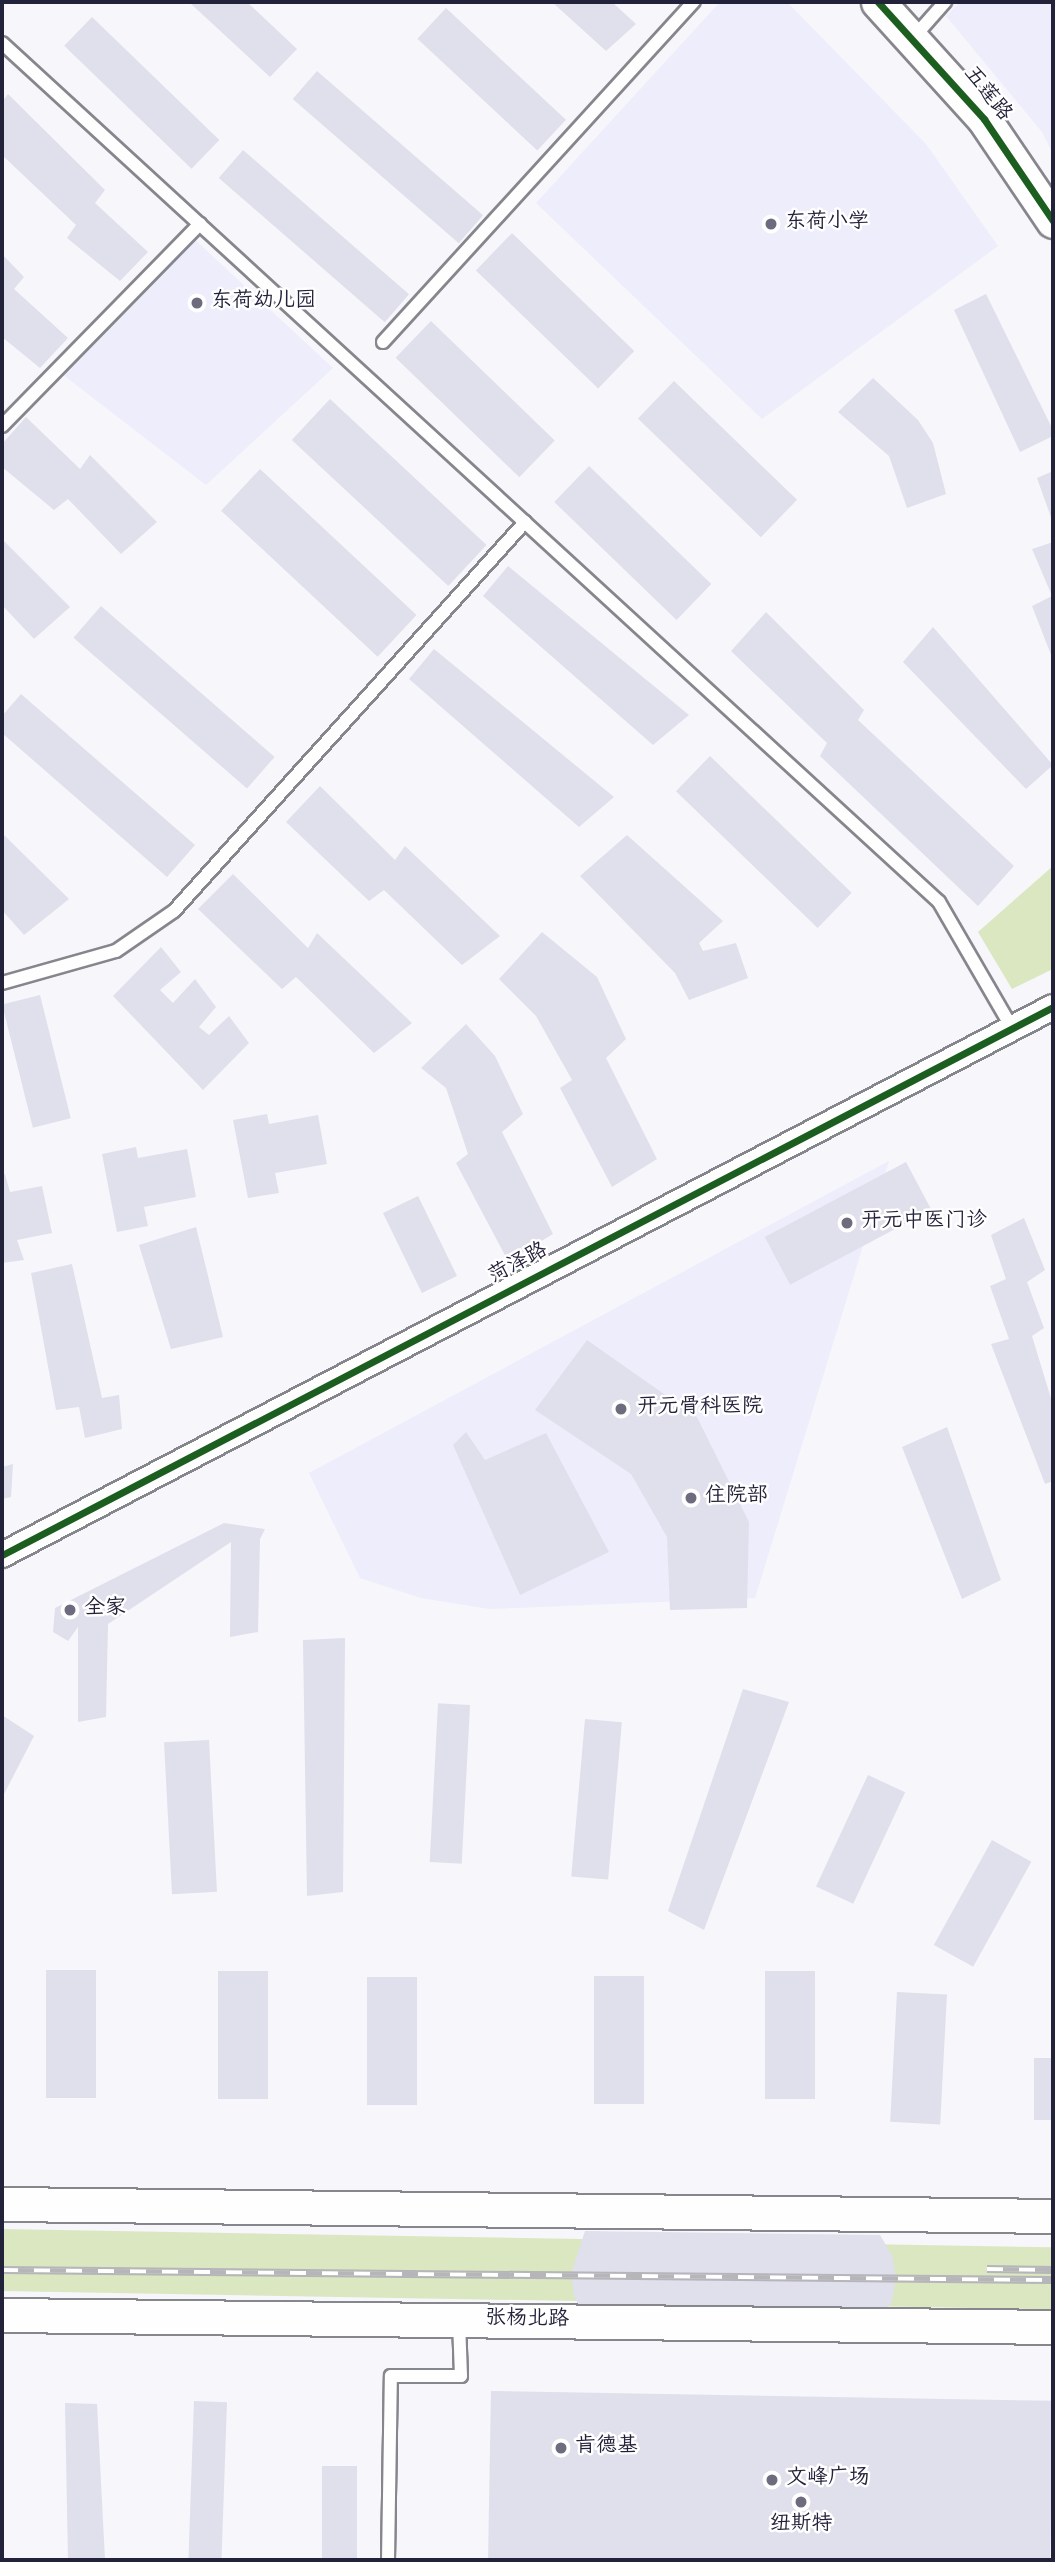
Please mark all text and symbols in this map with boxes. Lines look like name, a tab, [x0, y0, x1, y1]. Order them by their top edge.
street label: 五莲路	[956, 63, 1016, 127]
place label: 东荷小学	[785, 211, 869, 237]
marker: 东荷小学	[763, 216, 779, 232]
place label: 东荷幼儿园	[211, 290, 316, 316]
marker: 东荷幼儿园	[189, 295, 205, 311]
place label: 开元中医门诊	[861, 1210, 987, 1236]
marker: 开元中医门诊	[839, 1215, 855, 1231]
street label: 菏泽路	[485, 1239, 553, 1291]
place label: 开元骨科医院	[637, 1396, 763, 1422]
marker: 开元骨科医院	[611, 1399, 631, 1419]
place label: 住院部	[705, 1485, 768, 1511]
marker: 住院部	[683, 1490, 699, 1506]
place label: 全家	[84, 1597, 126, 1623]
marker: 全家	[62, 1602, 78, 1618]
street label: 张杨北路	[485, 2308, 569, 2334]
place label: 肯德基	[575, 2435, 638, 2461]
marker: 肯德基	[553, 2440, 569, 2456]
place label: 文峰广场	[786, 2467, 870, 2493]
marker: 文峰广场	[764, 2472, 780, 2488]
marker: 纽斯特	[793, 2494, 809, 2510]
place label: 纽斯特	[770, 2513, 832, 2539]

